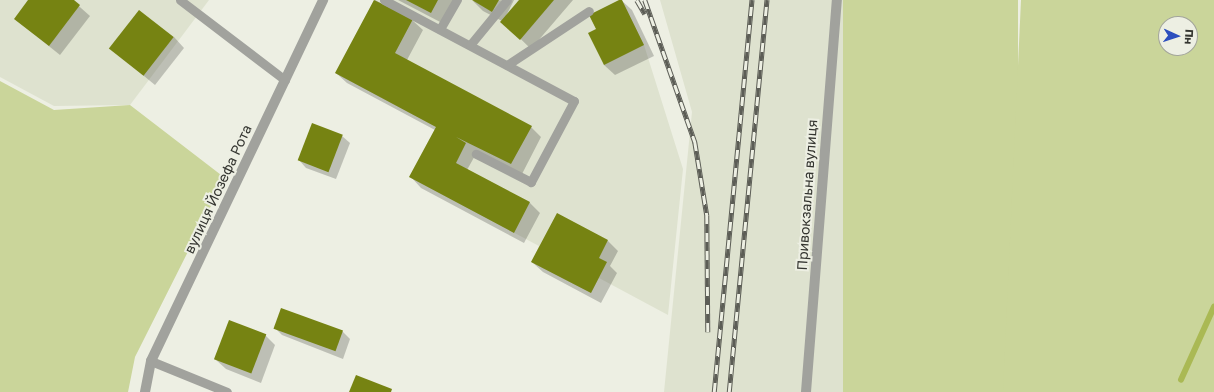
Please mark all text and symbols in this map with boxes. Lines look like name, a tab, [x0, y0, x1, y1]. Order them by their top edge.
north arrow	[1158, 16, 1198, 56]
text: Пн	[1183, 29, 1196, 44]
street label: Привокзальна вулиця	[793, 119, 821, 271]
street label: вулиця Йозефа Рота	[181, 122, 255, 256]

